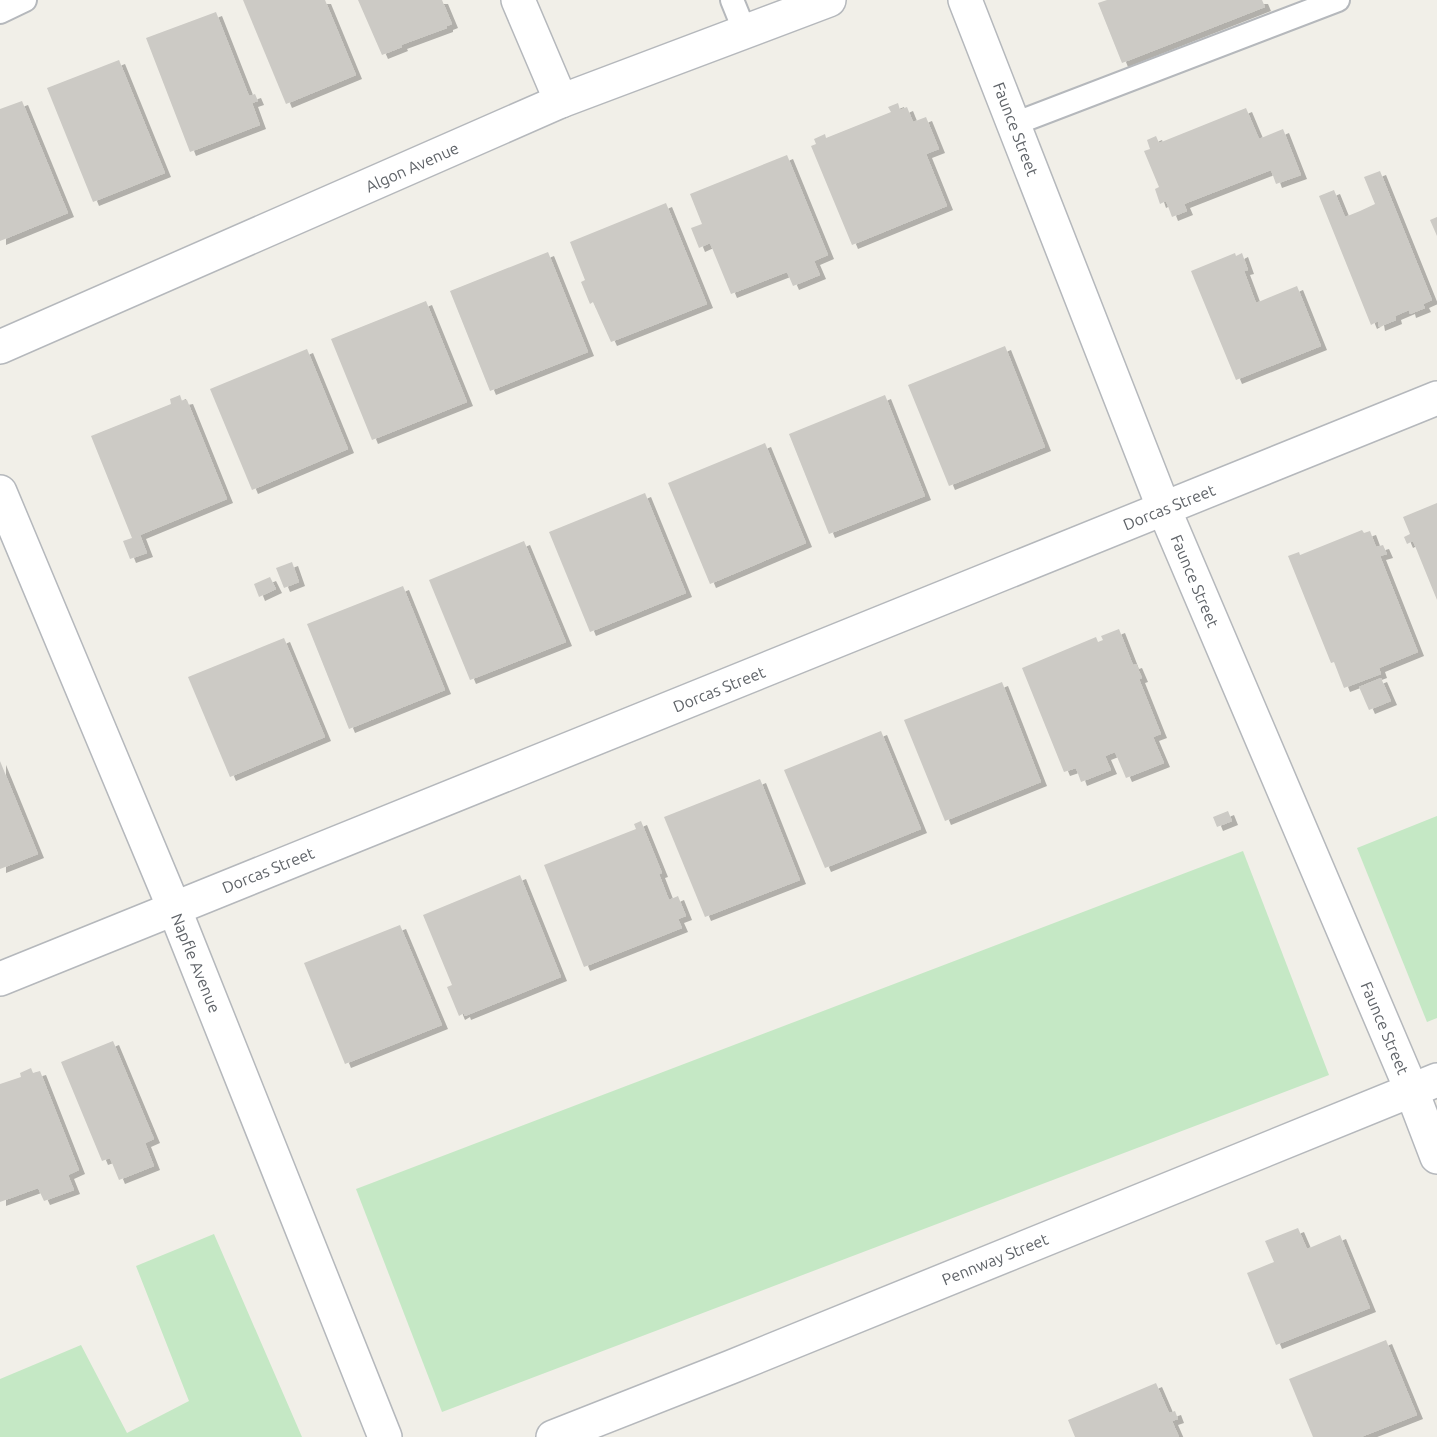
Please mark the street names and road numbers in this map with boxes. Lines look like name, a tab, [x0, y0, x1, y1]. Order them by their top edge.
street label: Faunce Street	[990, 80, 1042, 179]
street label: Algon Avenue	[363, 138, 461, 196]
street label: Dorcas Street	[1120, 480, 1218, 534]
street label: Faunce Street	[1167, 532, 1223, 631]
street label: Dorcas Street	[670, 662, 768, 716]
street label: Dorcas Street	[219, 843, 317, 897]
street label: Napfle Avenue	[168, 911, 224, 1015]
street label: Faunce Street	[1357, 979, 1413, 1078]
street label: Pennway Street	[939, 1229, 1051, 1289]

